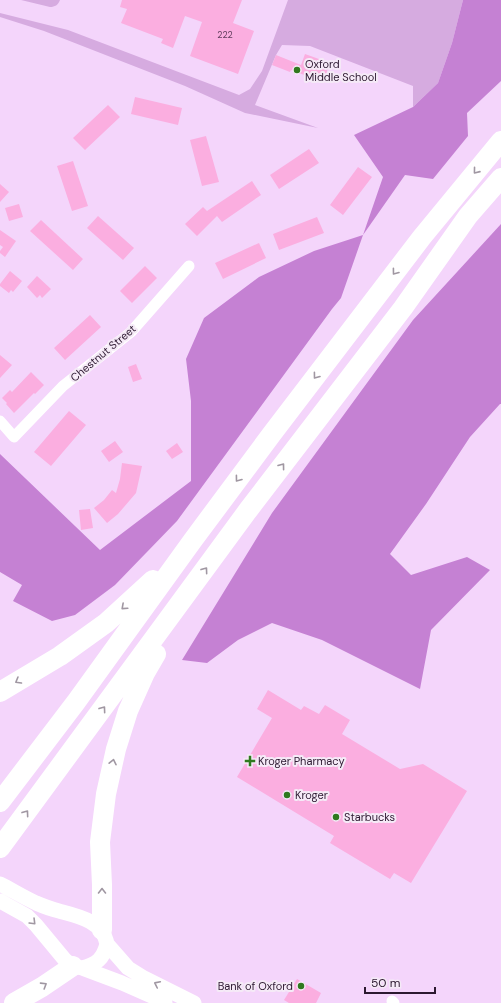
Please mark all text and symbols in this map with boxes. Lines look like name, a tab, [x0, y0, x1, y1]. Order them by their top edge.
house number: 222	[217, 29, 233, 41]
place label: Oxford Middle School	[305, 57, 377, 84]
marker: Oxford Middle School	[292, 65, 302, 75]
one-way arrow	[474, 166, 481, 173]
one-way arrow	[393, 268, 400, 275]
street label: Chestnut Street	[67, 322, 139, 384]
one-way arrow	[314, 371, 321, 378]
one-way arrow	[278, 463, 285, 470]
one-way arrow	[236, 475, 243, 482]
one-way arrow	[200, 568, 207, 575]
one-way arrow	[122, 602, 129, 609]
one-way arrow	[15, 677, 22, 684]
one-way arrow	[98, 706, 105, 713]
place label: Kroger Pharmacy	[258, 754, 345, 768]
marker: Kroger Pharmacy	[245, 756, 255, 766]
one-way arrow	[109, 759, 117, 765]
place label: Kroger	[295, 788, 328, 802]
marker: Kroger	[282, 790, 292, 800]
place label: Starbucks	[344, 810, 395, 824]
one-way arrow	[21, 811, 28, 818]
marker: Starbucks	[331, 812, 341, 822]
one-way arrow	[98, 888, 106, 894]
one-way arrow	[28, 917, 36, 925]
scale bar	[365, 969, 435, 995]
text: 50 m	[371, 975, 400, 991]
place label: Bank of Oxford	[218, 979, 293, 993]
marker: Bank of Oxford	[296, 981, 306, 991]
one-way arrow	[154, 982, 161, 989]
one-way arrow	[40, 983, 47, 990]

